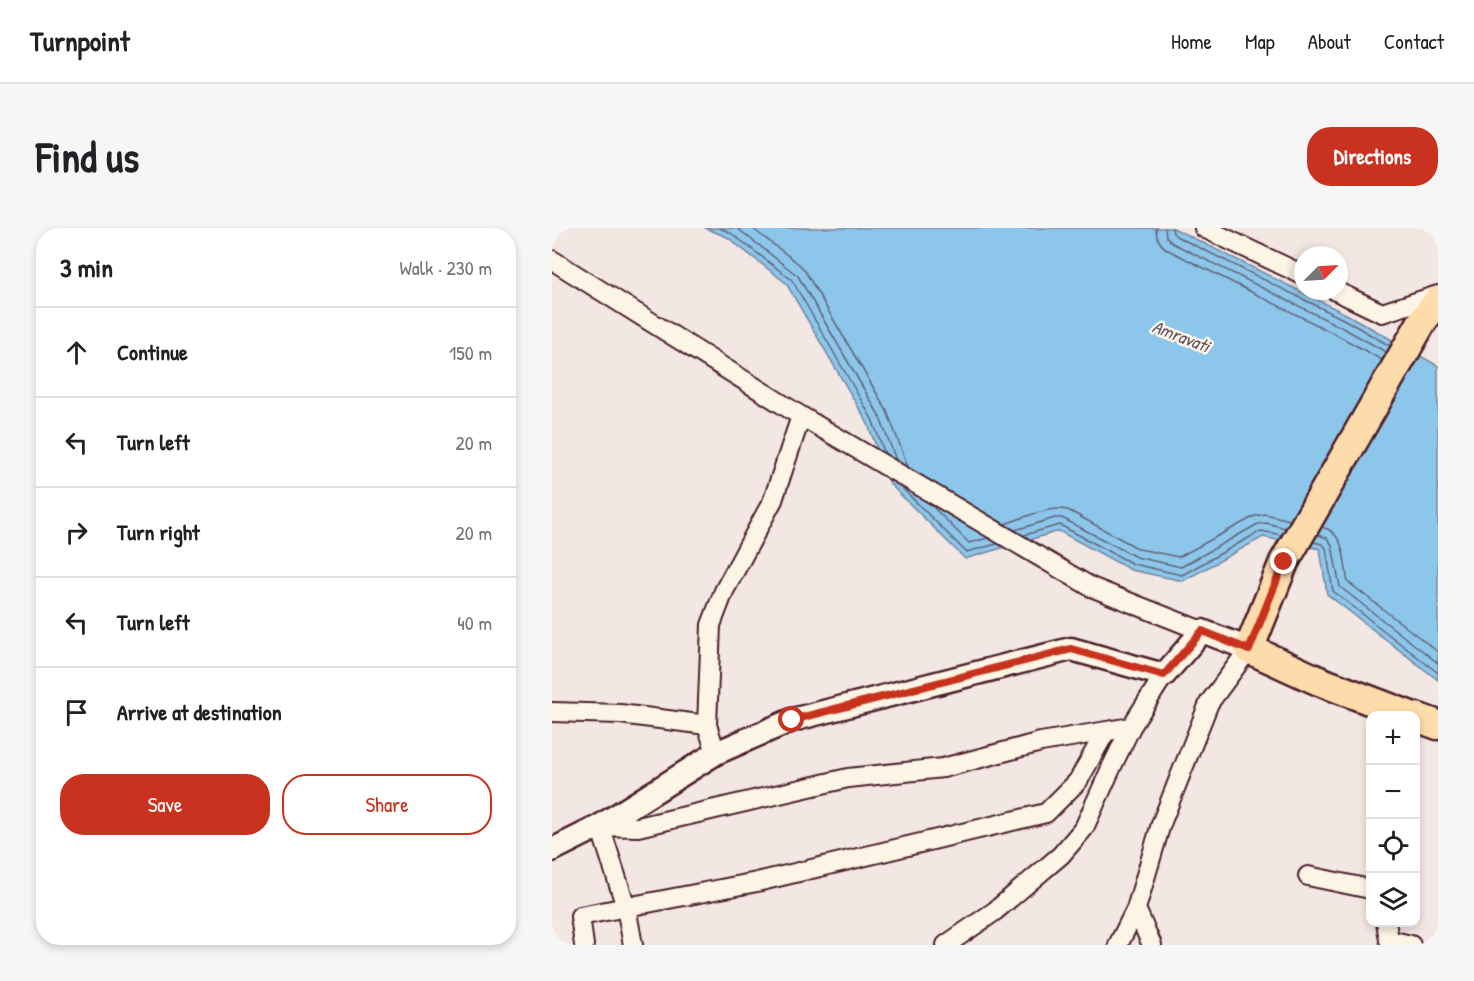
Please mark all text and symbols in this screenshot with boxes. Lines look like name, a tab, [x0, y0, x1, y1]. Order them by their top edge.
text: Turnpoint	[30, 22, 130, 60]
text: Home	[1171, 27, 1212, 56]
text: Map	[1245, 27, 1275, 56]
text: About	[1308, 27, 1351, 56]
text: Contact	[1384, 27, 1444, 56]
button: Directions	[1307, 127, 1438, 186]
text: Find us	[36, 128, 139, 185]
north arrow	[1294, 246, 1348, 300]
text: 3 min	[60, 250, 113, 285]
text: Walk · 230 m	[400, 254, 492, 281]
water label: Amravati	[1149, 314, 1215, 359]
icon: ahead	[60, 336, 93, 369]
text: Continue	[117, 337, 188, 367]
text: 150 m	[449, 339, 492, 366]
icon: left	[60, 426, 93, 459]
text: Turn left	[117, 427, 190, 457]
text: 20 m	[455, 429, 492, 456]
icon: right	[60, 516, 93, 549]
text: Turn right	[117, 517, 200, 547]
text: 20 m	[455, 519, 492, 546]
route end	[1270, 548, 1296, 574]
icon: left	[60, 606, 93, 639]
text: Turn left	[117, 607, 190, 637]
text: 40 m	[457, 609, 492, 636]
icon: arrive	[60, 696, 93, 729]
text: Arrive at destination	[117, 697, 282, 727]
route start	[778, 706, 804, 732]
map controls	[1366, 711, 1420, 927]
button: +	[1366, 711, 1420, 765]
button: −	[1366, 765, 1420, 819]
button: Save	[60, 774, 270, 835]
button: Share	[282, 774, 492, 835]
button: locate	[1366, 819, 1420, 873]
button: layers	[1366, 873, 1420, 927]

